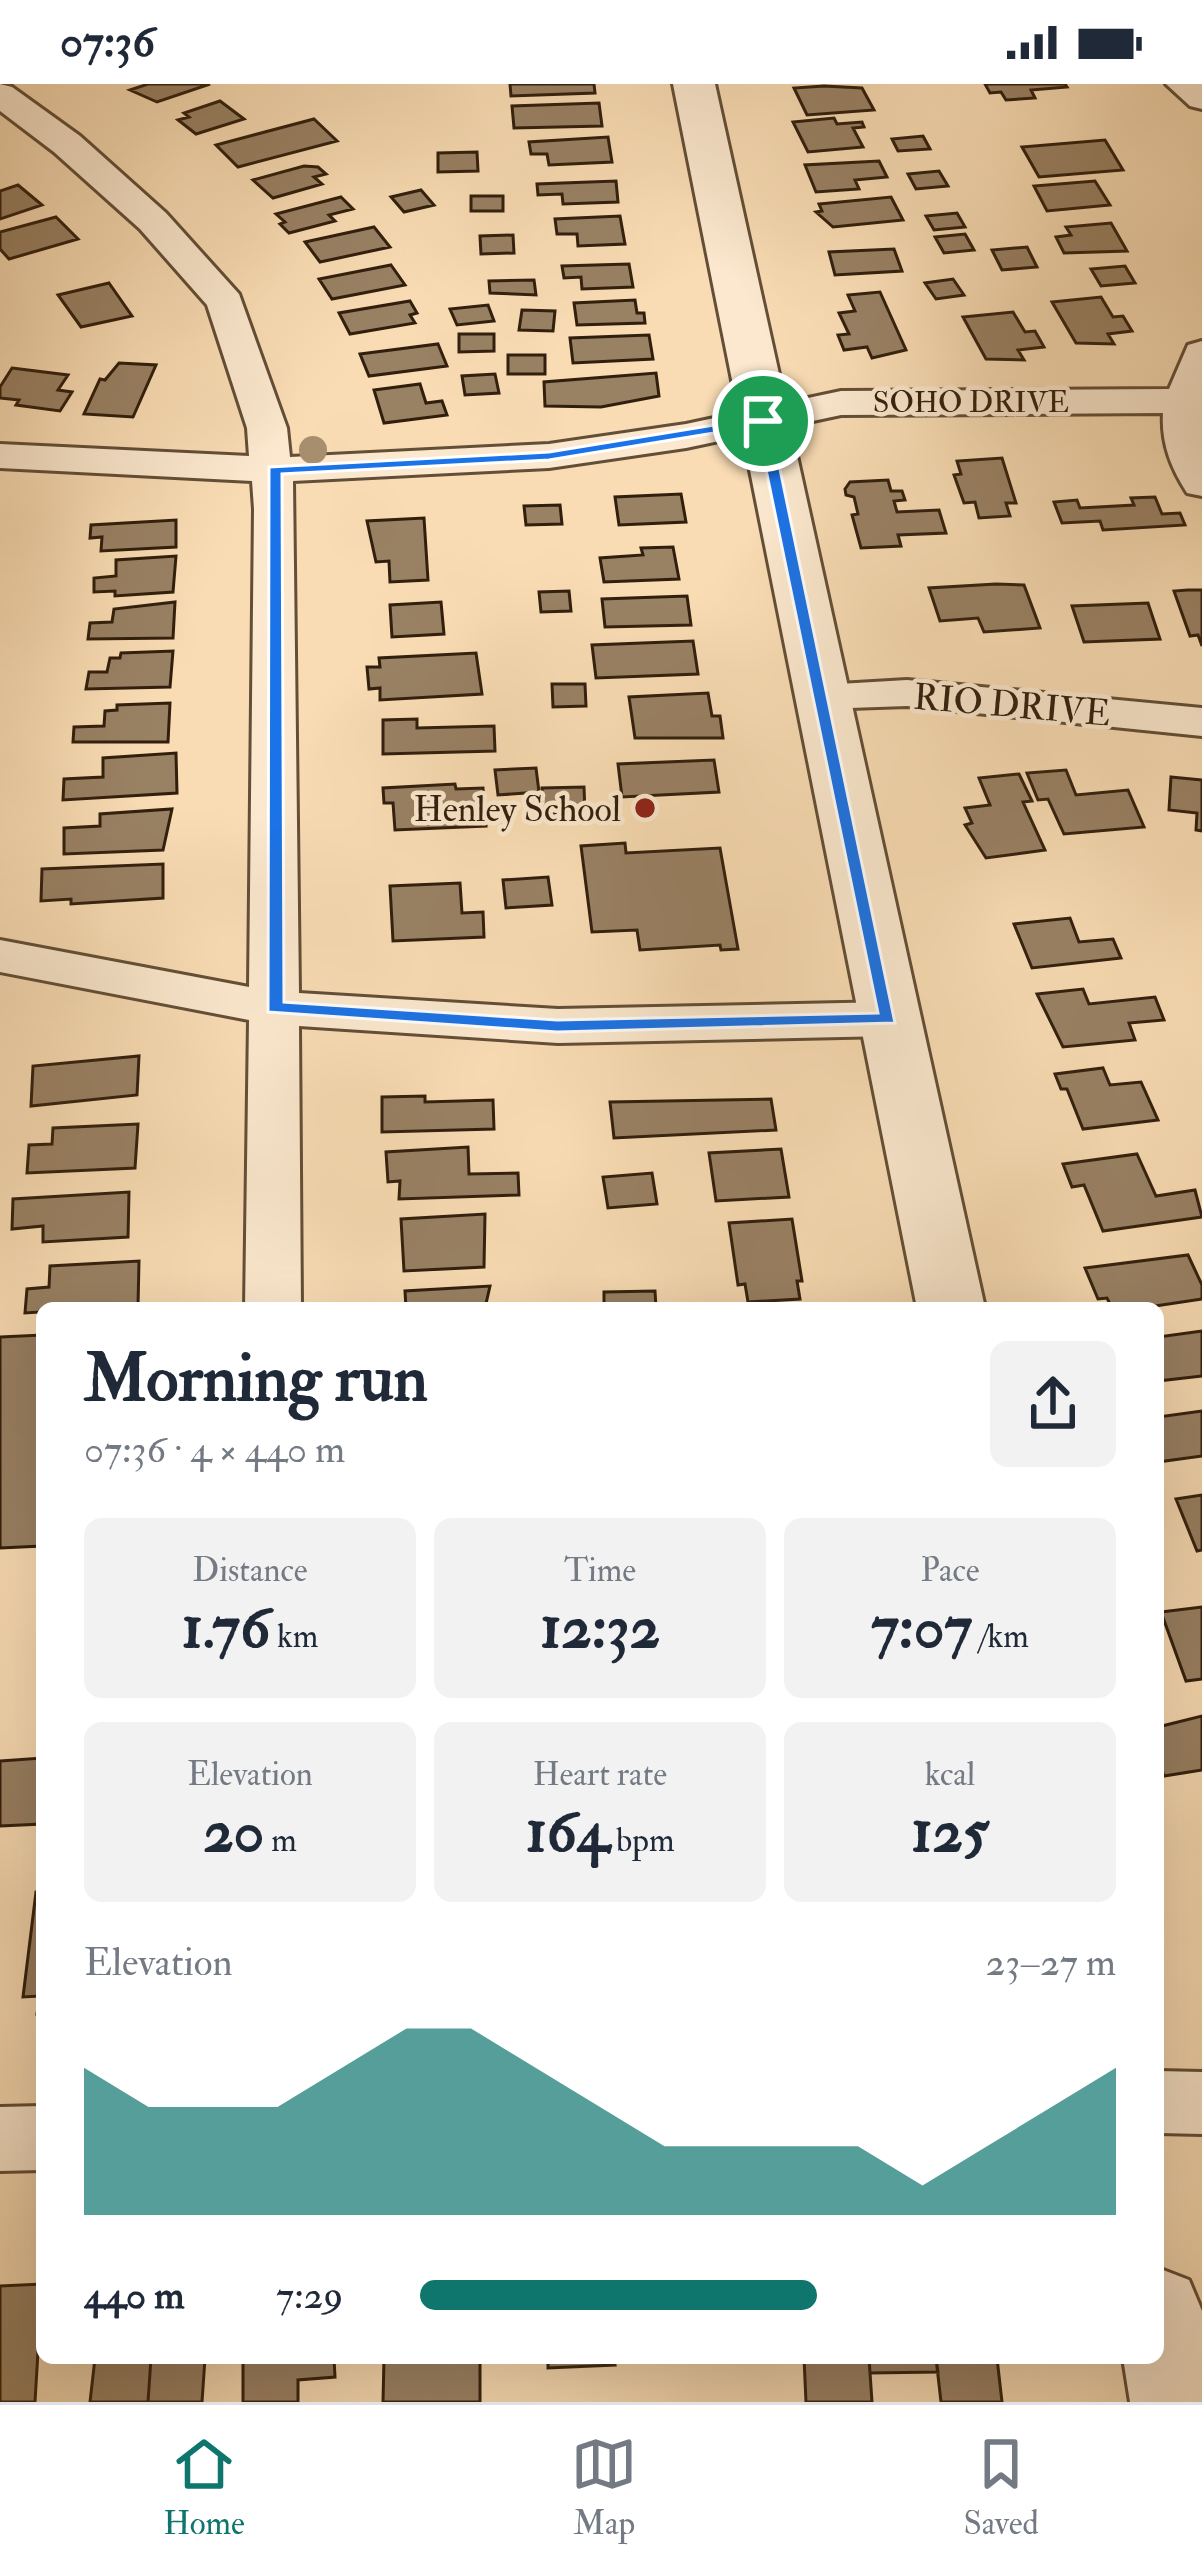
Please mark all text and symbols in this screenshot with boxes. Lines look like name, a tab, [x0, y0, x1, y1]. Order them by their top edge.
text: 07:36	[60, 14, 155, 70]
pin	[712, 370, 814, 472]
street label: SOHO DRIVE	[873, 384, 1069, 421]
icon: arrive	[730, 388, 796, 454]
street label: RIO DRIVE	[912, 674, 1112, 737]
place label: Henley School	[414, 787, 621, 832]
marker: Henley School	[632, 795, 658, 821]
text: Morning run	[84, 1338, 428, 1421]
button: share	[990, 1341, 1116, 1467]
text: 07:36 · 4 × 440 m	[84, 1425, 345, 1474]
text: Distance	[192, 1550, 308, 1591]
text: Time	[564, 1550, 636, 1591]
text: Pace	[920, 1550, 980, 1591]
text: 1.76	[182, 1591, 270, 1666]
text: 12:32	[540, 1591, 660, 1666]
text: 7:07	[871, 1591, 972, 1666]
text: km	[270, 1616, 318, 1657]
text: /km	[972, 1616, 1029, 1657]
text: Elevation	[187, 1754, 313, 1795]
text: Heart rate	[533, 1754, 667, 1795]
text: kcal	[925, 1754, 975, 1795]
text: 20	[203, 1795, 264, 1870]
text: 164	[525, 1795, 609, 1870]
text: 125	[911, 1795, 989, 1870]
text: m	[264, 1820, 297, 1861]
text: bpm	[609, 1820, 675, 1861]
text: Elevation	[84, 1938, 233, 1987]
text: 23–27 m	[986, 1938, 1116, 1987]
text: 440 m	[84, 2271, 185, 2320]
text: 7:29	[276, 2271, 343, 2320]
tab: Home	[163, 2431, 245, 2544]
tab: Map	[571, 2431, 637, 2544]
tab: Saved	[963, 2431, 1039, 2544]

